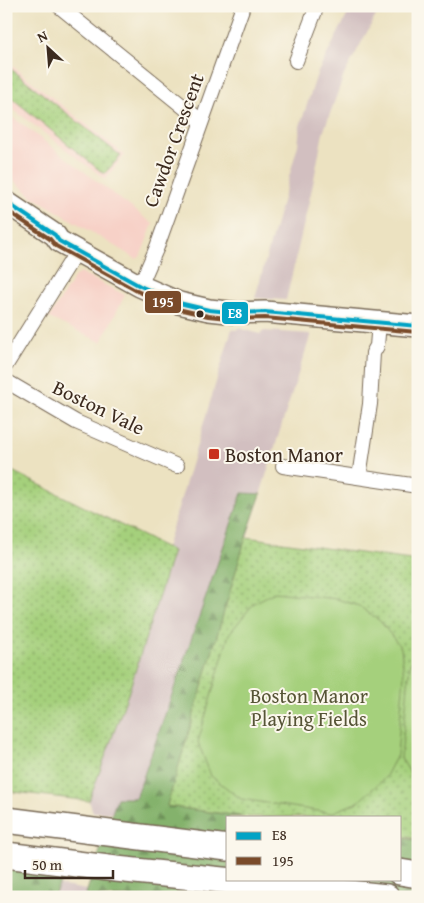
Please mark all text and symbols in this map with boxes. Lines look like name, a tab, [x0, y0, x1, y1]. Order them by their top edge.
north arrow	[22, 22, 72, 72]
text: N	[34, 25, 51, 47]
street label: Cawdor Crescent	[135, 69, 211, 211]
line badge: 195	[144, 290, 182, 314]
text: 195	[152, 292, 174, 312]
line badge: E8	[221, 301, 249, 325]
text: E8	[228, 303, 242, 323]
unlabelled marker	[195, 309, 205, 319]
street label: Boston Vale	[48, 372, 150, 442]
place label: Boston Manor	[225, 440, 343, 469]
marker: Boston Manor	[207, 447, 221, 461]
park label: Boston Manor Playing Fields	[250, 681, 368, 733]
legend	[226, 816, 402, 880]
text: E8	[272, 824, 287, 845]
scale bar	[25, 848, 112, 880]
text: 195	[272, 850, 294, 871]
text: 50 m	[32, 854, 63, 875]

